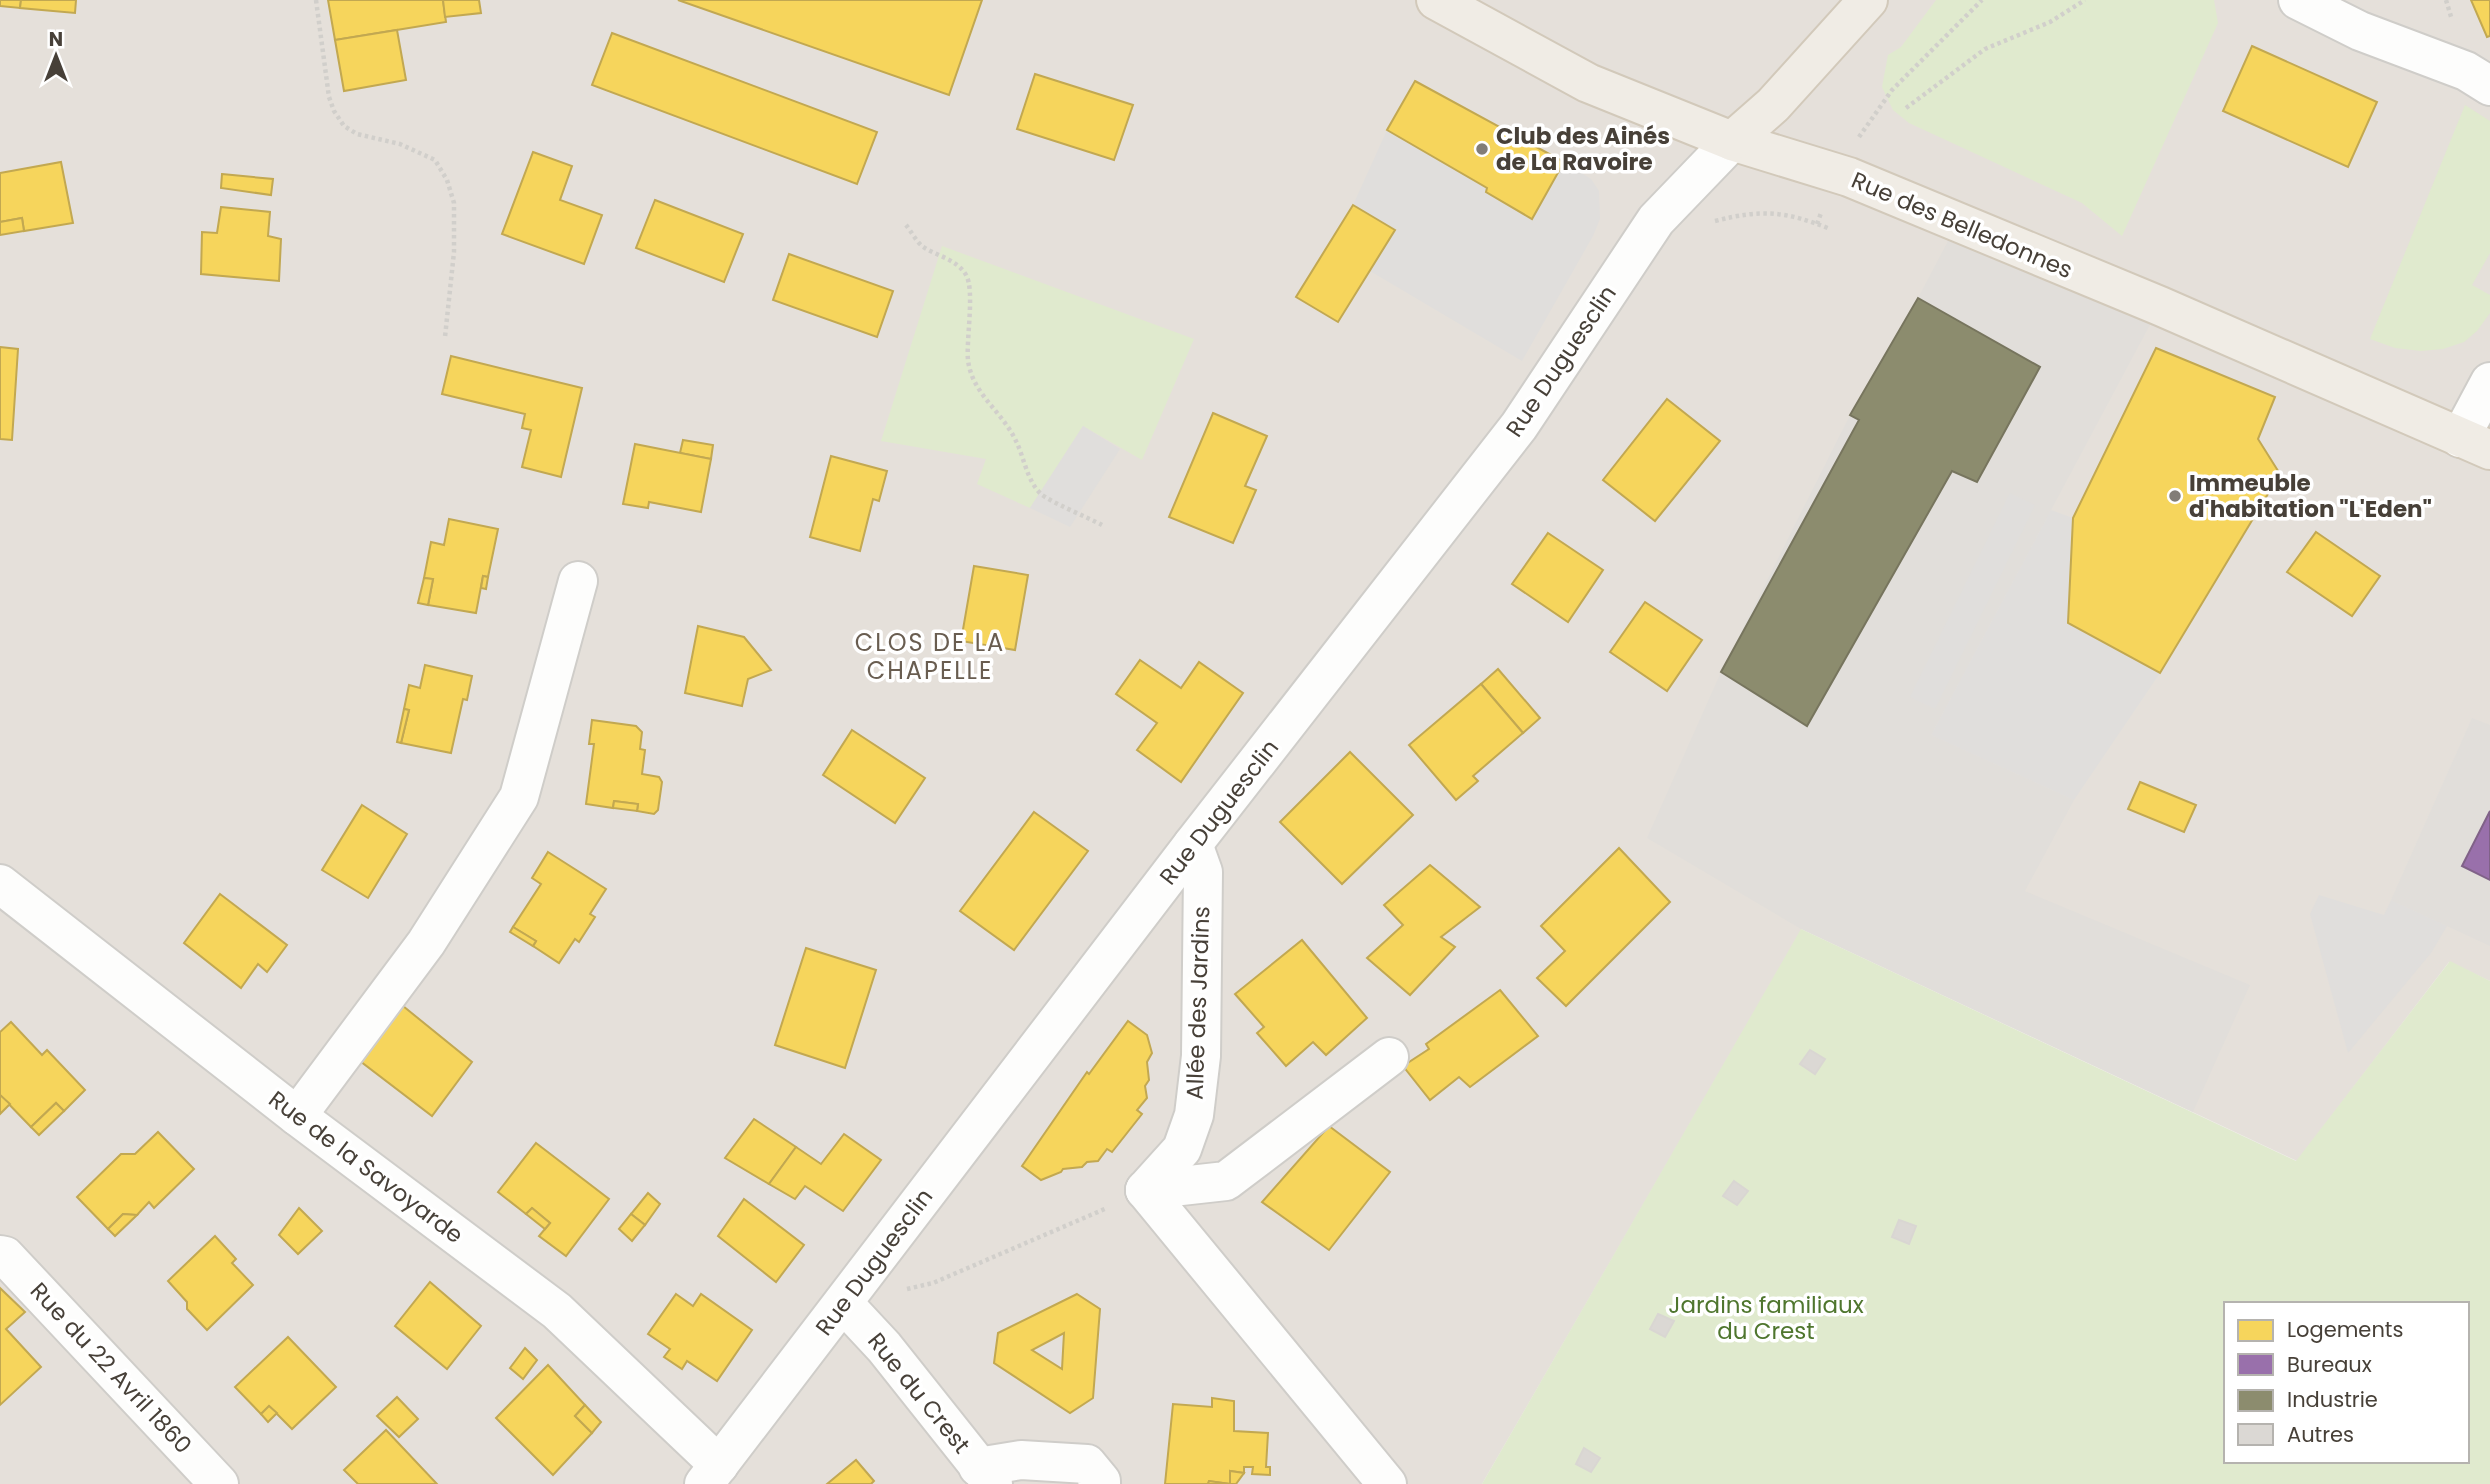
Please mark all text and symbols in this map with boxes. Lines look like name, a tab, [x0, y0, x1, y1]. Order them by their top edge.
north arrow	[21, 21, 91, 91]
text: N	[49, 26, 63, 53]
place label: Club des Ainés de La Ravoire	[1496, 120, 1670, 178]
marker: Club des Ainés de La Ravoire	[1474, 141, 1490, 157]
street label: Rue des Belledonnes	[1847, 164, 2077, 286]
street label: Rue Duguesclin	[1498, 279, 1624, 443]
place label: Immeuble d'habitation "L'Eden"	[2189, 467, 2432, 525]
marker: Immeuble d'habitation "L'Eden"	[2167, 488, 2183, 504]
district label: CLOS DE LA CHAPELLE	[855, 626, 1005, 687]
street label: Rue Duguesclin	[1152, 733, 1286, 891]
street label: Allée des Jardins	[1179, 906, 1217, 1100]
street label: Rue de la Savoyarde	[262, 1083, 470, 1251]
street label: Rue Duguesclin	[808, 1182, 940, 1342]
street label: Rue du 22 Avril 1860	[23, 1275, 199, 1461]
park label: Jardins familiaux du Crest	[1668, 1289, 1864, 1347]
legend	[2224, 1302, 2469, 1463]
text: Logements	[2287, 1315, 2403, 1344]
street label: Rue du Crest	[860, 1326, 978, 1460]
text: Bureaux	[2287, 1350, 2372, 1379]
text: Industrie	[2287, 1385, 2378, 1414]
text: Autres	[2287, 1420, 2354, 1449]

